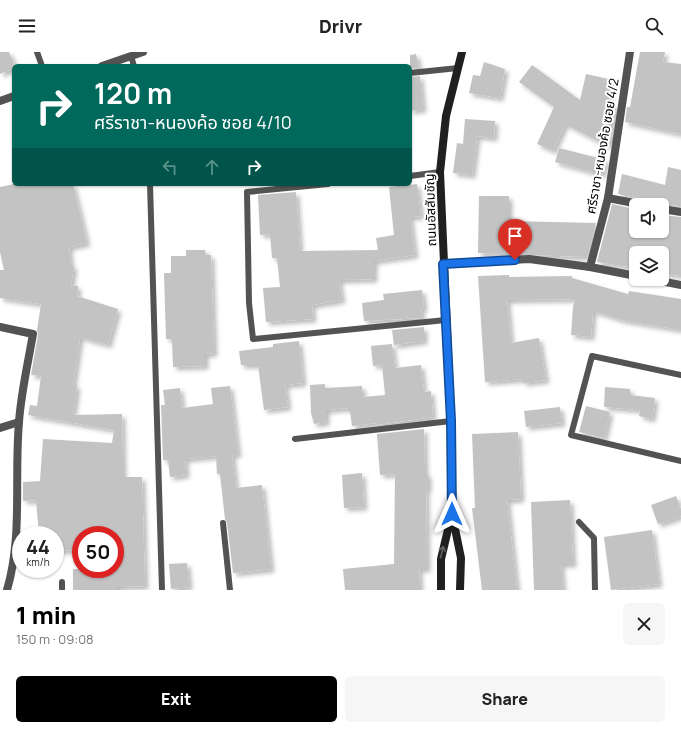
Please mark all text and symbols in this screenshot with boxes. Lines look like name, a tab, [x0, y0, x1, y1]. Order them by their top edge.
text: Drivr	[319, 14, 362, 38]
icon: menu	[16, 15, 38, 37]
icon: search	[643, 15, 665, 37]
text: 120 m	[94, 74, 172, 112]
street label: ศรีราชา-หนองค้อ ซอย 4/2	[581, 77, 623, 215]
icon: right	[28, 80, 80, 132]
text: ศรีราชา-หนองค้อ ซอย 4/10	[94, 110, 292, 134]
icon: left	[159, 156, 181, 178]
icon: ahead	[201, 156, 223, 178]
icon: right	[243, 156, 265, 178]
street label: ถนนอัสสัมชัญ	[420, 173, 440, 247]
map controls	[629, 198, 669, 286]
button: sound	[629, 198, 669, 238]
pin	[498, 219, 532, 260]
icon: arrive	[504, 225, 526, 247]
button: layers	[629, 246, 669, 286]
position arrow	[431, 493, 473, 535]
speed limit sign: 50	[72, 526, 124, 578]
text: 44	[26, 533, 50, 560]
one-way arrow	[439, 545, 447, 558]
text: km/h	[26, 555, 50, 569]
text: 1 min	[16, 598, 76, 631]
button: close	[623, 603, 665, 645]
text: 150 m · 09:08	[16, 630, 94, 648]
button: Exit	[16, 676, 337, 722]
button: Share	[345, 676, 665, 722]

